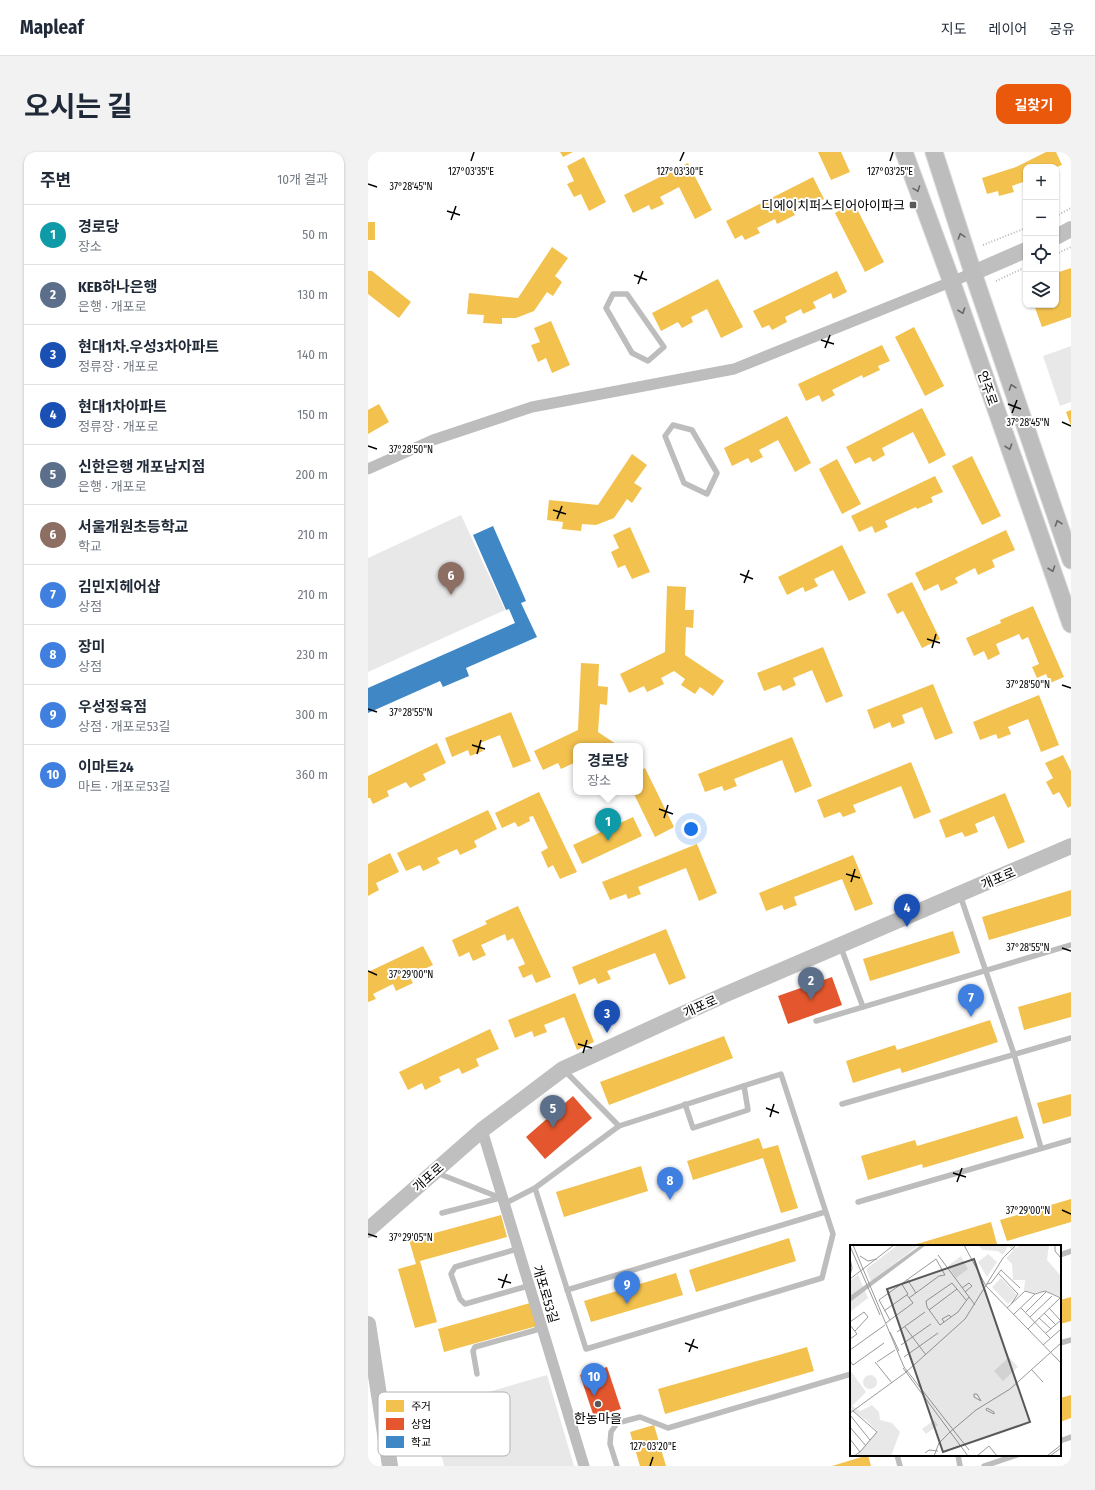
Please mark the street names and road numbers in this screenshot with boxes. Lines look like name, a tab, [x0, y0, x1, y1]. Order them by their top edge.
street label: 언주로	[975, 369, 1000, 408]
street label: 개포로	[979, 865, 1018, 892]
street label: 개포로	[681, 992, 720, 1021]
street label: 개포로	[410, 1160, 447, 1195]
street label: 개포로53길	[530, 1263, 561, 1325]

